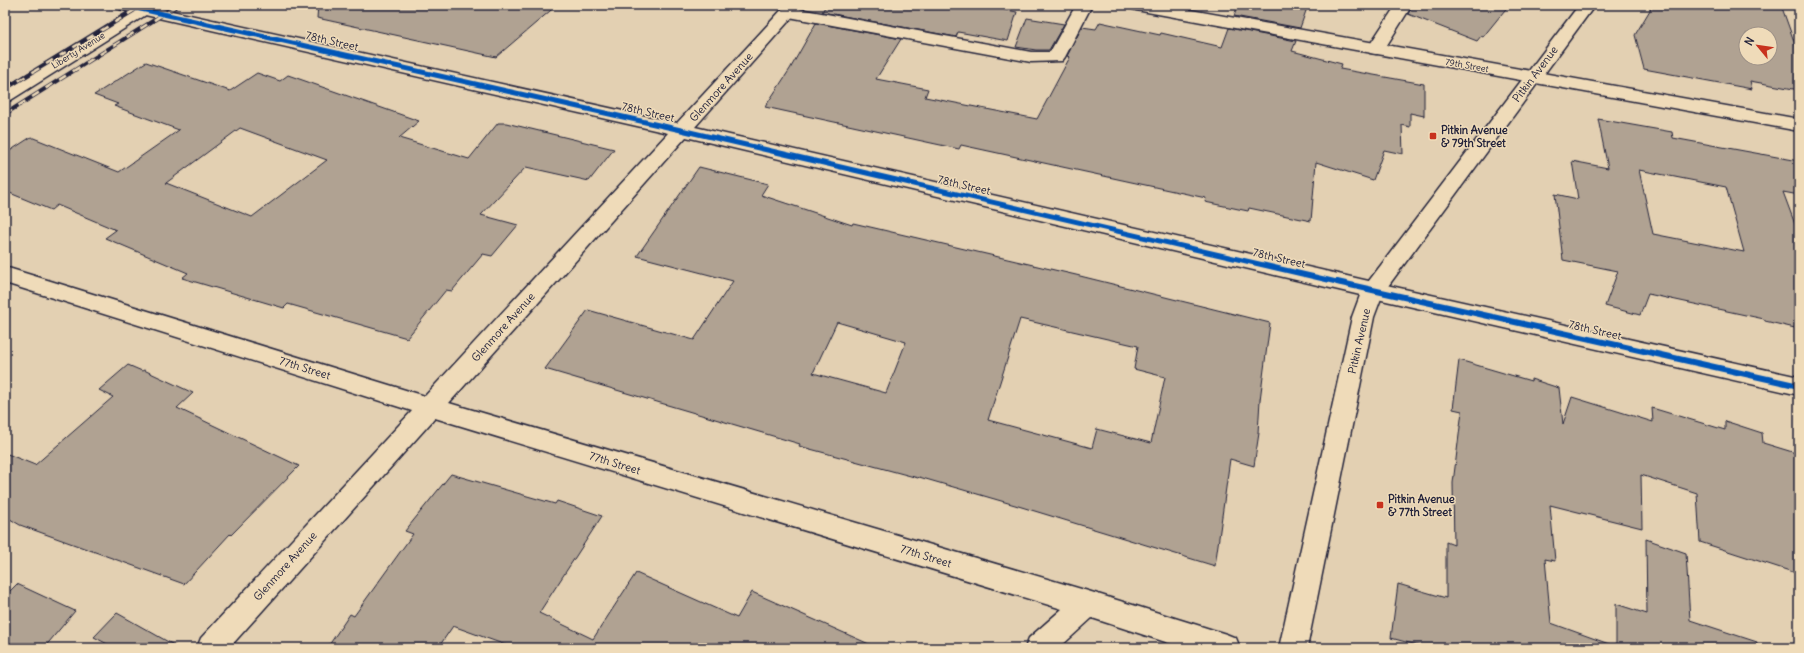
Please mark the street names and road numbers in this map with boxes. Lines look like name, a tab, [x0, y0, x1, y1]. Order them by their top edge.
street label: 78th Street	[304, 28, 360, 54]
street label: Liberty Avenue	[49, 29, 107, 71]
street label: Pitkin Avenue	[1509, 43, 1561, 105]
street label: Glenmore Avenue	[686, 50, 756, 124]
street label: 79th Street	[1444, 56, 1490, 74]
street label: 78th Street	[620, 99, 676, 125]
street label: 78th Street	[936, 172, 992, 198]
street label: 78th Street	[1251, 245, 1307, 271]
street label: Glenmore Avenue	[468, 290, 538, 364]
street label: Pitkin Avenue	[1345, 307, 1373, 375]
street label: 78th Street	[1567, 317, 1623, 343]
street label: 77th Street	[278, 354, 333, 382]
street label: 77th Street	[588, 449, 643, 477]
street label: Glenmore Avenue	[250, 529, 320, 603]
street label: 77th Street	[899, 542, 954, 570]

